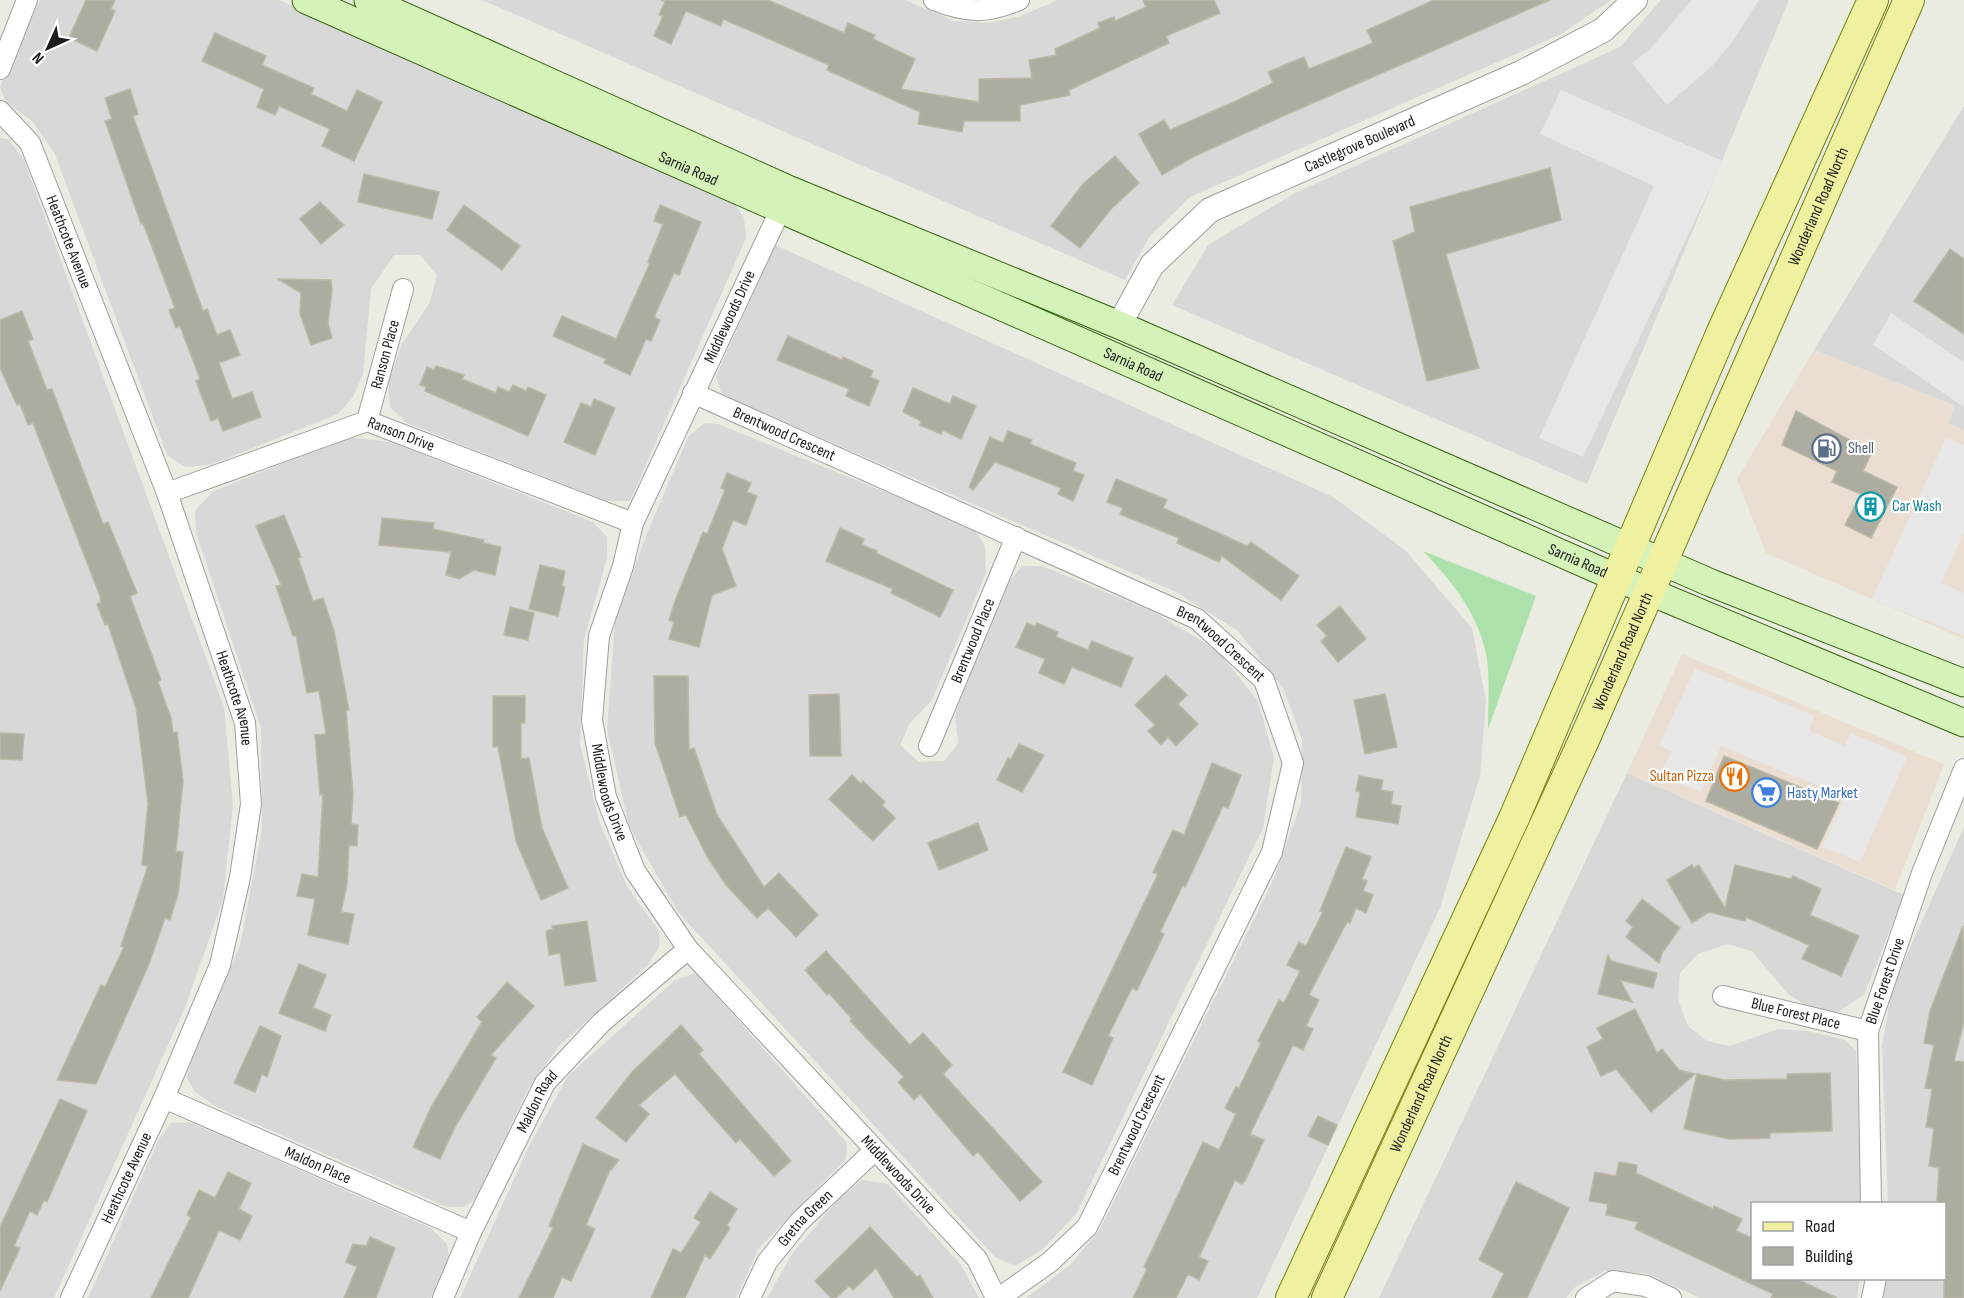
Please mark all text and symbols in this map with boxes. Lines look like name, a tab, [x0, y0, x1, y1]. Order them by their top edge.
north arrow	[18, 18, 78, 78]
text: N	[29, 48, 48, 67]
street label: Castlegrove Boulevard	[1301, 111, 1418, 177]
street label: Wonderland Road North	[1784, 144, 1853, 269]
street label: Sarnia Road	[656, 147, 721, 190]
street label: Heathcote Avenue	[42, 193, 95, 291]
street label: Middlewoods Drive	[700, 268, 760, 366]
street label: Ranson Place	[367, 318, 404, 391]
street label: Sarnia Road	[1101, 343, 1166, 386]
street label: Brentwood Crescent	[730, 403, 838, 465]
street label: Ranson Drive	[365, 413, 437, 455]
fuel station icon: Shell	[1811, 432, 1843, 464]
place label: Shell	[1848, 439, 1874, 458]
building icon: Car Wash	[1855, 490, 1887, 522]
place label: Car Wash	[1892, 497, 1942, 516]
street label: Sarnia Road	[1545, 539, 1610, 582]
street label: Wonderland Road North	[1589, 589, 1657, 714]
street label: Brentwood Place	[947, 596, 999, 686]
street label: Brentwood Crescent	[1174, 602, 1269, 686]
street label: Heathcote Avenue	[212, 648, 256, 746]
street label: Middlewoods Drive	[587, 742, 632, 844]
restaurant icon: Sultan Pizza	[1719, 760, 1751, 792]
place label: Sultan Pizza	[1650, 767, 1714, 786]
supermarket icon: Hasty Market	[1750, 777, 1782, 809]
place label: Hasty Market	[1787, 784, 1858, 803]
street label: Blue Forest Drive	[1862, 935, 1909, 1027]
street label: Blue Forest Place	[1749, 994, 1842, 1034]
street label: Wonderland Road North	[1386, 1032, 1456, 1155]
street label: Maldon Road	[512, 1066, 561, 1136]
street label: Brentwood Crescent	[1104, 1071, 1170, 1179]
street label: Heathcote Avenue	[98, 1129, 156, 1227]
street label: Middlewoods Drive	[857, 1131, 939, 1218]
street label: Maldon Place	[282, 1142, 354, 1188]
street label: Gretna Green	[774, 1186, 836, 1250]
legend	[1751, 1202, 1946, 1280]
text: Road	[1805, 1216, 1835, 1237]
text: Building	[1805, 1246, 1853, 1267]

